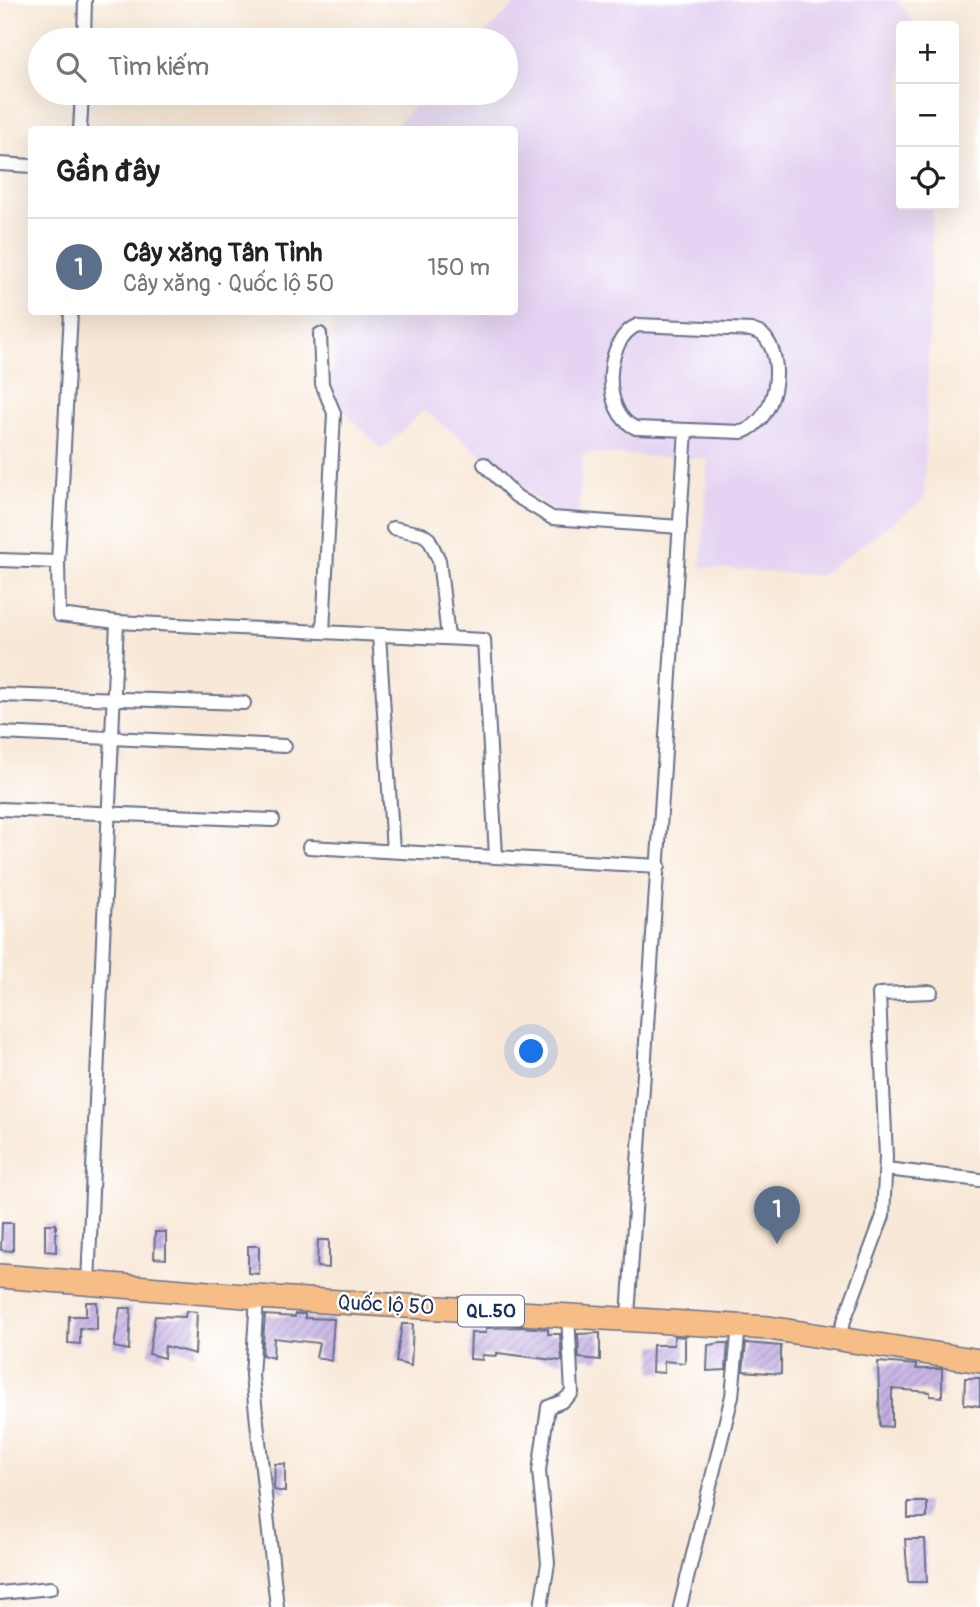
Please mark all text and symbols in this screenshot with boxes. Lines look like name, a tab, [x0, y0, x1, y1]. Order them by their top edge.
map controls	[896, 21, 959, 210]
button: +	[896, 21, 959, 84]
search box	[28, 28, 518, 105]
icon: search	[52, 48, 90, 86]
text: Tìm kiếm	[108, 51, 209, 83]
button: −	[896, 84, 959, 147]
button: locate	[896, 147, 959, 210]
text: Gần đây	[56, 153, 160, 190]
text: Cây xăng Tân Tỉnh	[123, 237, 322, 269]
text: 1	[75, 253, 84, 282]
text: 150 m	[427, 253, 490, 282]
text: Cây xăng · Quốc lộ 50	[123, 269, 334, 298]
your location	[514, 1034, 548, 1068]
pin: 1	[754, 1186, 800, 1244]
street label: Quốc lộ 50	[337, 1289, 435, 1321]
road number: QL.50	[458, 1296, 524, 1326]

